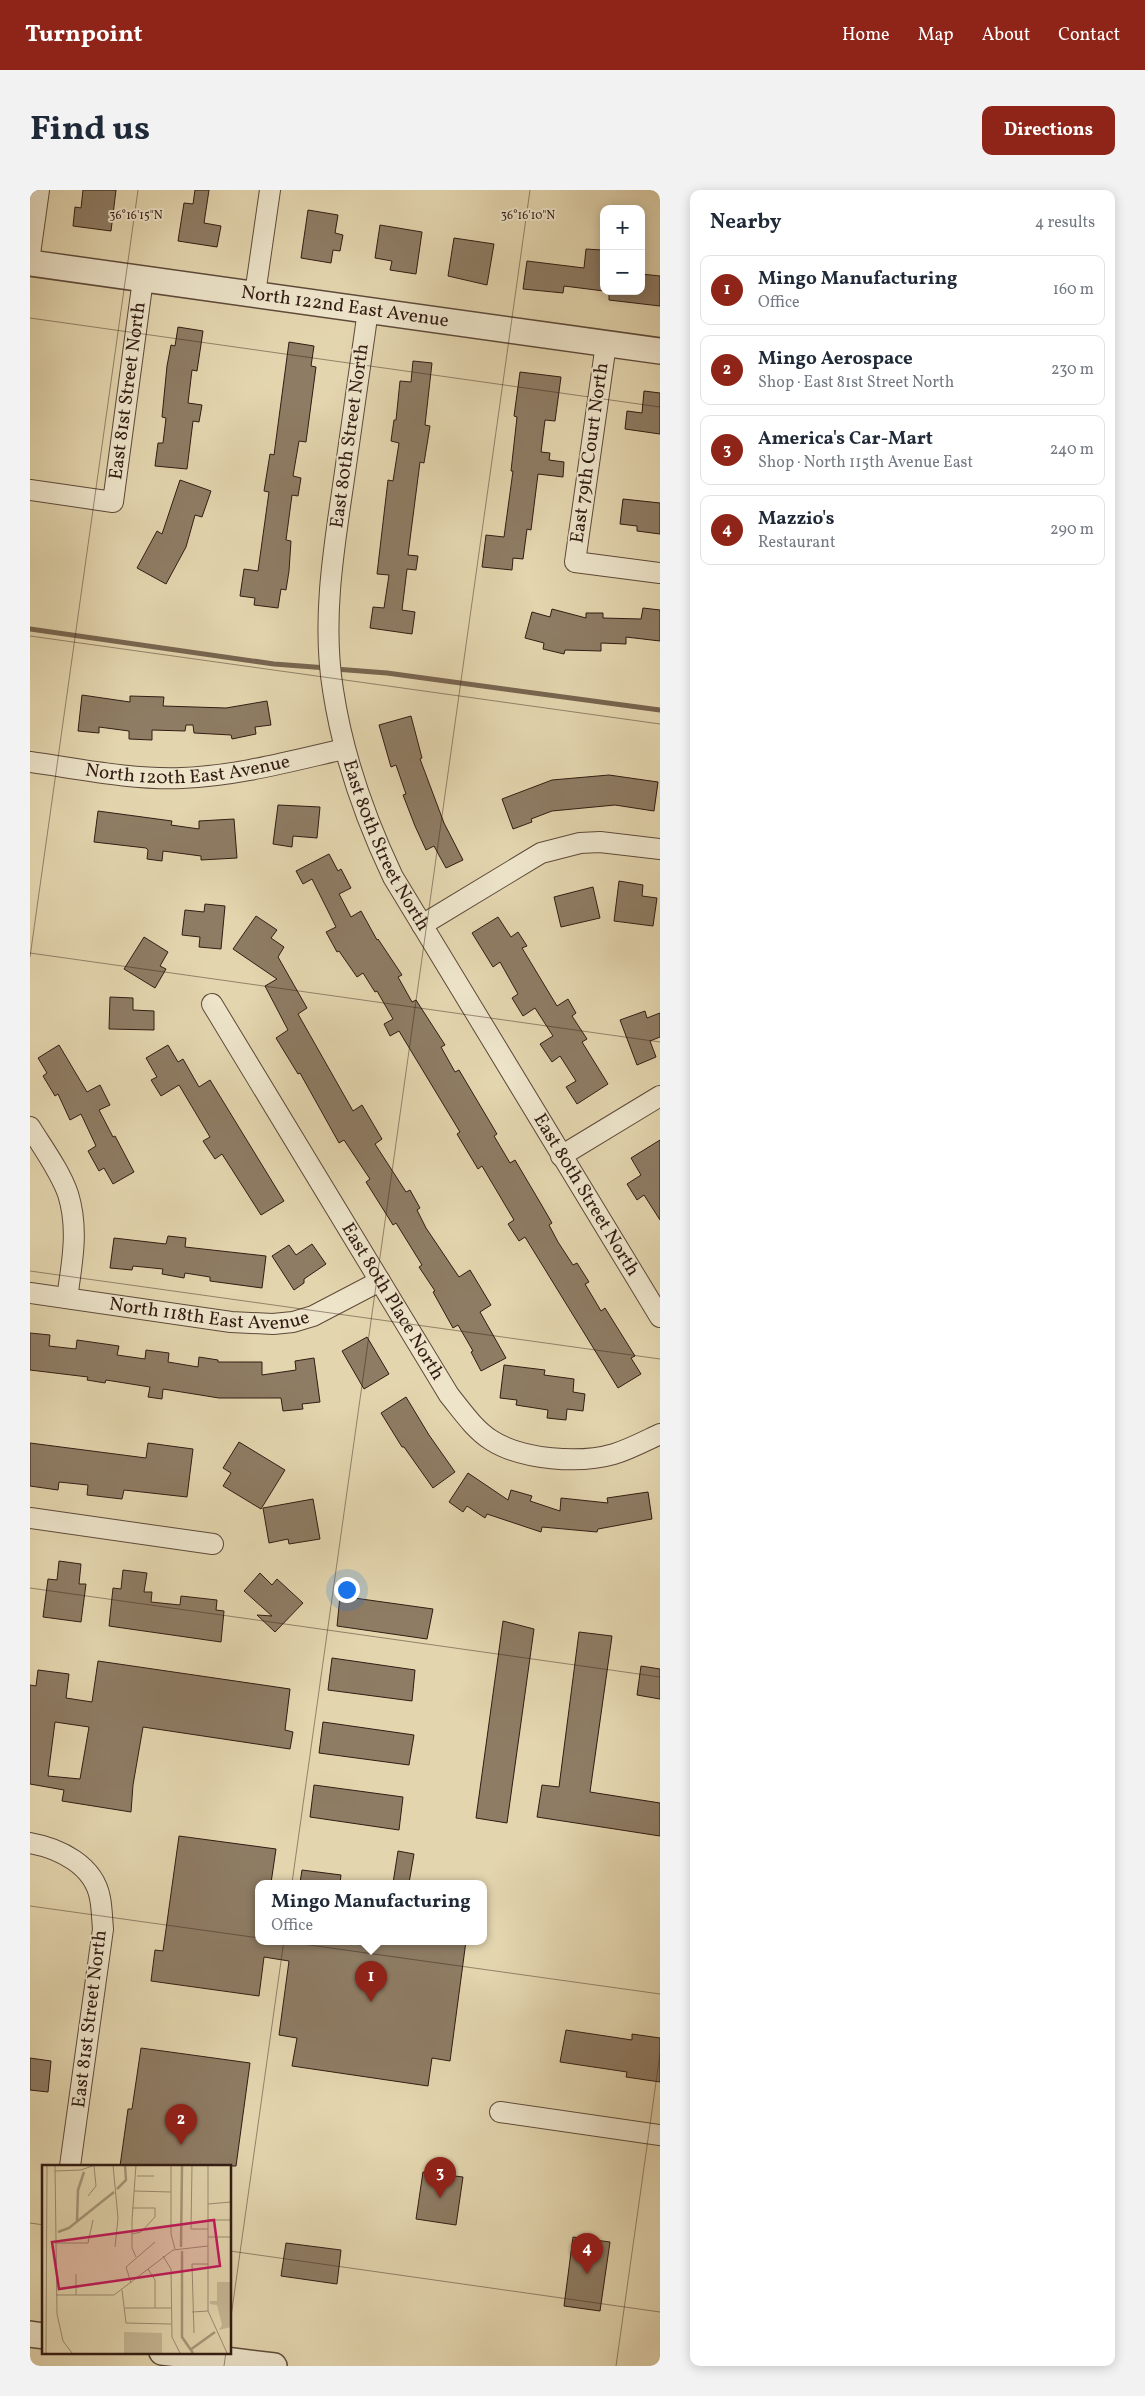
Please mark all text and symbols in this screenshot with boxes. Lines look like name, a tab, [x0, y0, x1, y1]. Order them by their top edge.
text: Turnpoint	[25, 18, 143, 52]
text: Home	[842, 23, 890, 48]
text: Map	[918, 23, 954, 48]
text: About	[982, 23, 1030, 48]
text: Contact	[1058, 23, 1120, 48]
text: Find us	[30, 106, 150, 154]
button: Directions	[982, 106, 1115, 155]
map controls	[600, 205, 645, 295]
button: +	[600, 205, 645, 250]
text: 36°16'15"N	[109, 208, 163, 224]
text: 36°16'10"N	[501, 208, 555, 224]
text: Nearby	[710, 208, 781, 237]
text: 4 results	[1035, 212, 1095, 234]
button: −	[600, 250, 645, 295]
text: Mingo Manufacturing	[758, 266, 957, 292]
text: 1	[724, 279, 730, 301]
text: 160 m	[1053, 279, 1094, 301]
street label: North 122nd East Avenue	[239, 280, 450, 334]
text: Office	[758, 292, 800, 314]
street label: East 81st Street North	[103, 300, 153, 481]
street label: East 80th Street North	[324, 342, 376, 530]
text: Mingo Aerospace	[758, 346, 913, 372]
text: 2	[723, 359, 731, 381]
text: 230 m	[1051, 359, 1094, 381]
street label: East 79th Court North	[564, 361, 616, 545]
text: Shop · East 81st Street North	[758, 372, 954, 394]
text: America's Car-Mart	[758, 426, 933, 452]
text: 3	[723, 439, 731, 461]
text: 240 m	[1050, 439, 1094, 461]
text: Shop · North 115th Avenue East	[758, 452, 973, 474]
text: Mazzio's	[758, 506, 835, 532]
text: 4	[722, 519, 732, 541]
text: 290 m	[1050, 519, 1094, 541]
text: Restaurant	[758, 532, 836, 554]
street label: North 120th East Avenue	[83, 749, 293, 791]
street label: East 80th Street North	[336, 757, 436, 936]
street label: East 80th Street North	[527, 1109, 645, 1281]
street label: East 80th Place North	[335, 1218, 450, 1385]
street label: North 118th East Avenue	[107, 1292, 313, 1337]
your location	[334, 1577, 360, 1603]
popup	[255, 1880, 487, 1945]
text: Mingo Manufacturing	[271, 1889, 471, 1915]
text: Office	[271, 1915, 313, 1937]
street label: East 81st Street North	[66, 1929, 114, 2109]
pin: 1	[355, 1961, 387, 2002]
pin: 2	[165, 2104, 197, 2145]
pin: 3	[424, 2157, 456, 2198]
inset map	[42, 2165, 231, 2354]
pin: 4	[571, 2233, 603, 2274]

